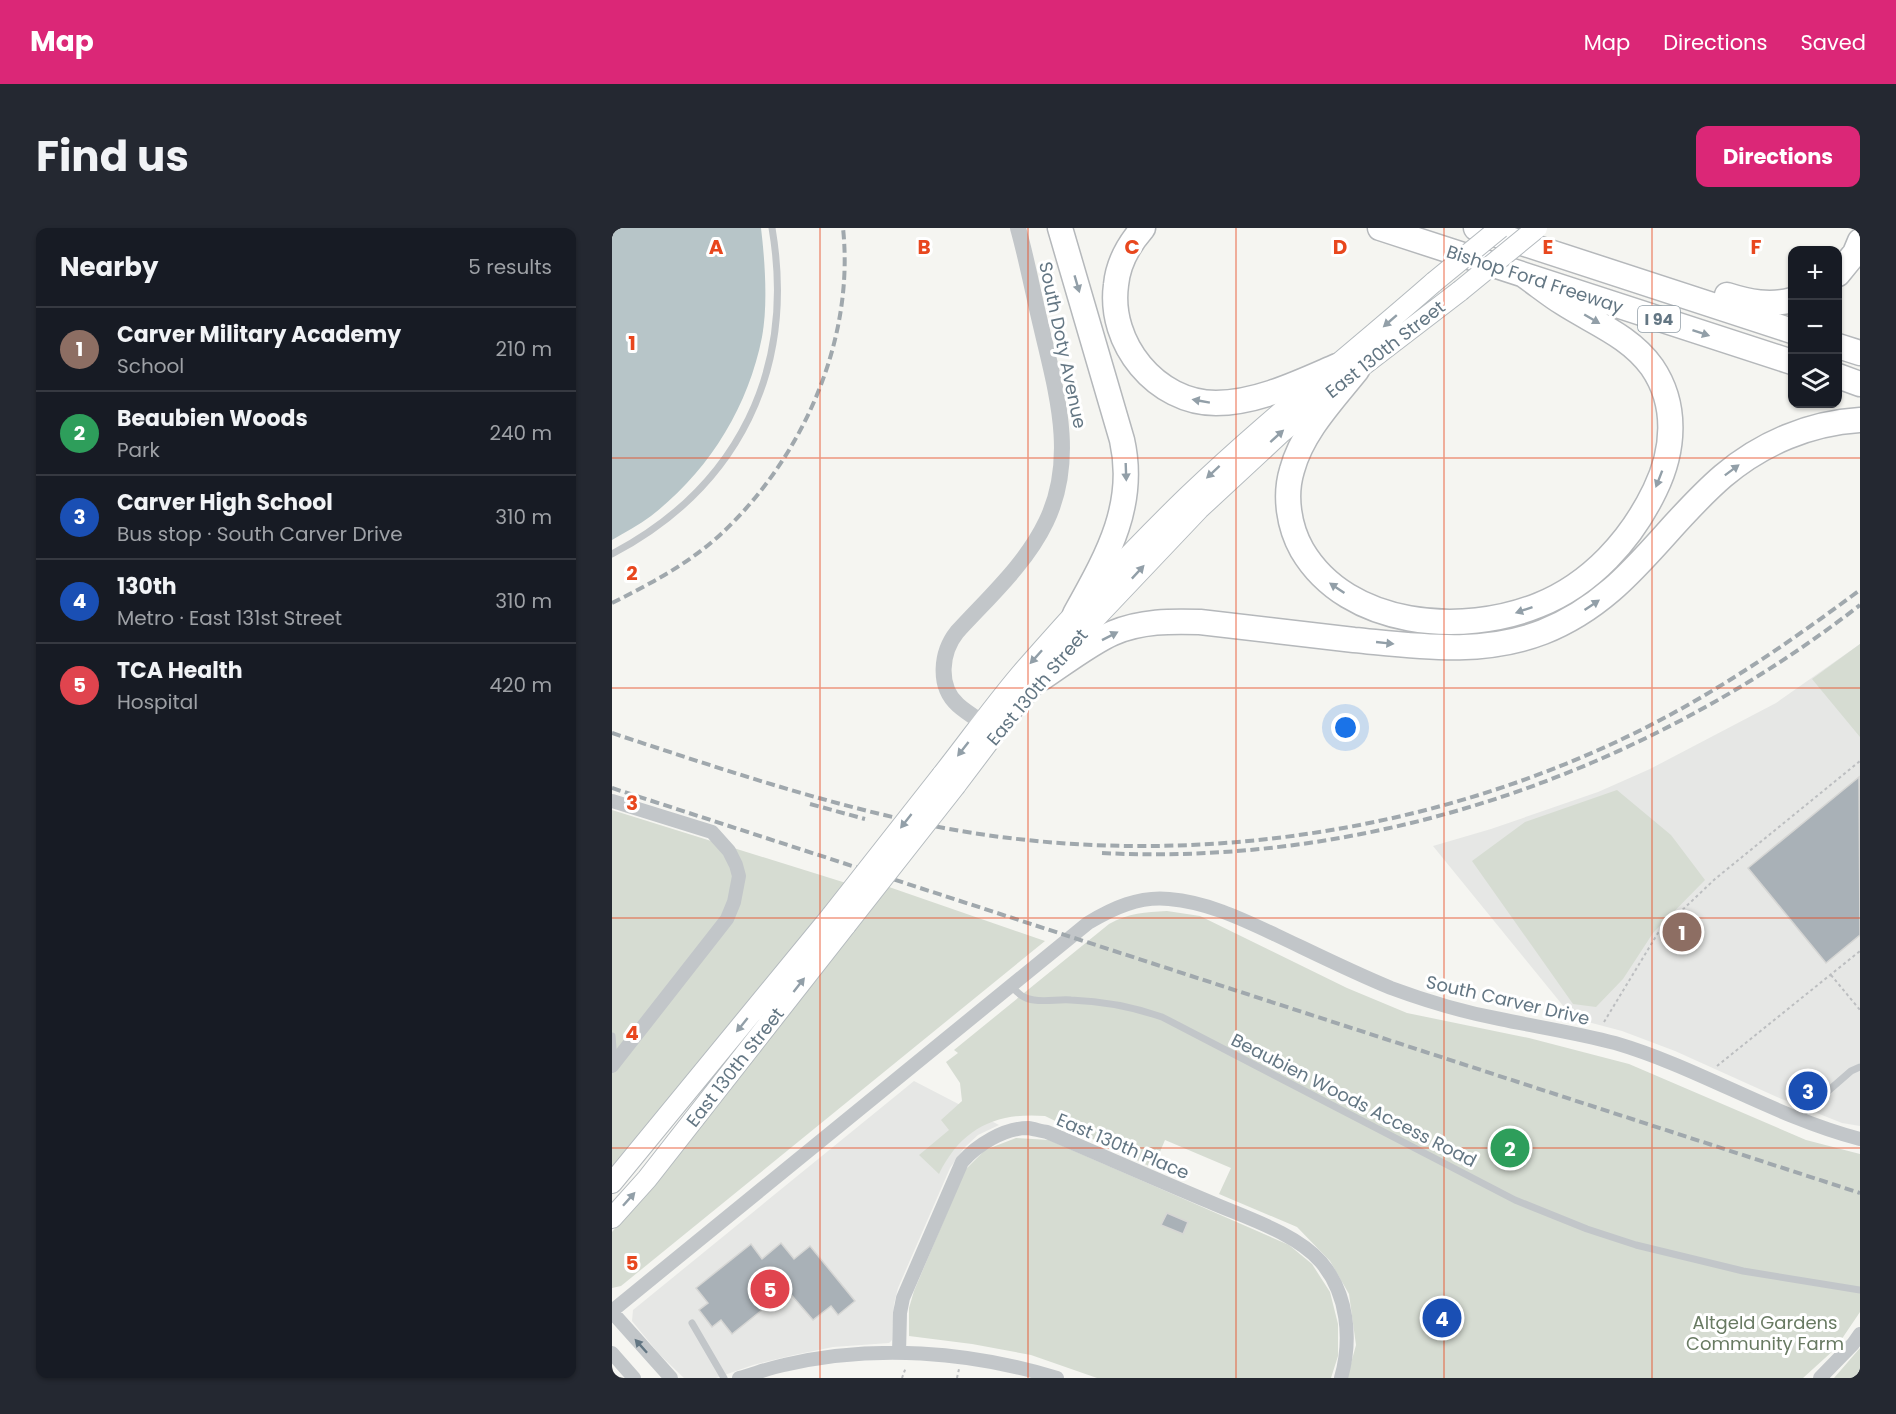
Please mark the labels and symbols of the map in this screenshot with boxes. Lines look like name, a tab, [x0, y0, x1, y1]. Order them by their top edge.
text: A	[709, 233, 724, 261]
text: B	[917, 233, 931, 261]
text: C	[1124, 233, 1140, 261]
text: D	[1333, 233, 1347, 261]
text: E	[1543, 233, 1553, 261]
text: F	[1751, 233, 1762, 261]
street label: Bishop Ford Freeway	[1443, 239, 1627, 319]
street label: South Doty Avenue	[1033, 259, 1093, 431]
one-way arrow	[1073, 275, 1082, 293]
street label: East 130th Street	[1320, 294, 1450, 404]
road number: I 94	[1638, 306, 1680, 332]
one-way arrow	[1383, 314, 1398, 327]
one-way arrow	[1584, 314, 1601, 324]
text: 1	[628, 329, 636, 357]
one-way arrow	[1692, 329, 1710, 338]
one-way arrow	[1192, 396, 1211, 405]
one-way arrow	[1270, 429, 1285, 443]
one-way arrow	[1122, 463, 1131, 482]
one-way arrow	[1724, 464, 1739, 476]
one-way arrow	[1206, 465, 1221, 479]
one-way arrow	[1654, 471, 1664, 489]
text: 2	[626, 559, 638, 587]
one-way arrow	[1131, 565, 1145, 580]
one-way arrow	[1329, 583, 1345, 594]
one-way arrow	[1584, 600, 1601, 611]
one-way arrow	[1515, 606, 1533, 616]
street label: East 130th Street	[981, 623, 1093, 751]
one-way arrow	[1101, 631, 1118, 640]
one-way arrow	[1376, 638, 1395, 648]
one-way arrow	[1029, 650, 1043, 665]
your location	[1331, 713, 1360, 742]
one-way arrow	[956, 741, 969, 757]
text: 3	[626, 789, 638, 817]
one-way arrow	[900, 813, 912, 829]
pin: 1	[1662, 910, 1702, 954]
street label: South Carver Drive	[1424, 969, 1592, 1031]
one-way arrow	[793, 977, 805, 992]
street label: East 130th Street	[680, 1002, 790, 1132]
one-way arrow	[736, 1018, 748, 1033]
text: 4	[625, 1019, 639, 1047]
street label: Beaubien Woods Access Road	[1227, 1027, 1481, 1173]
pin: 3	[1788, 1068, 1828, 1114]
street label: East 130th Place	[1053, 1107, 1193, 1185]
pin: 2	[1490, 1126, 1530, 1170]
one-way arrow	[622, 1191, 636, 1206]
text: 5	[626, 1249, 639, 1277]
pin: 5	[750, 1266, 790, 1312]
pin: 4	[1422, 1296, 1462, 1340]
park label: Altgeld Gardens Community Farm	[1686, 1310, 1844, 1356]
one-way arrow	[635, 1339, 648, 1354]

